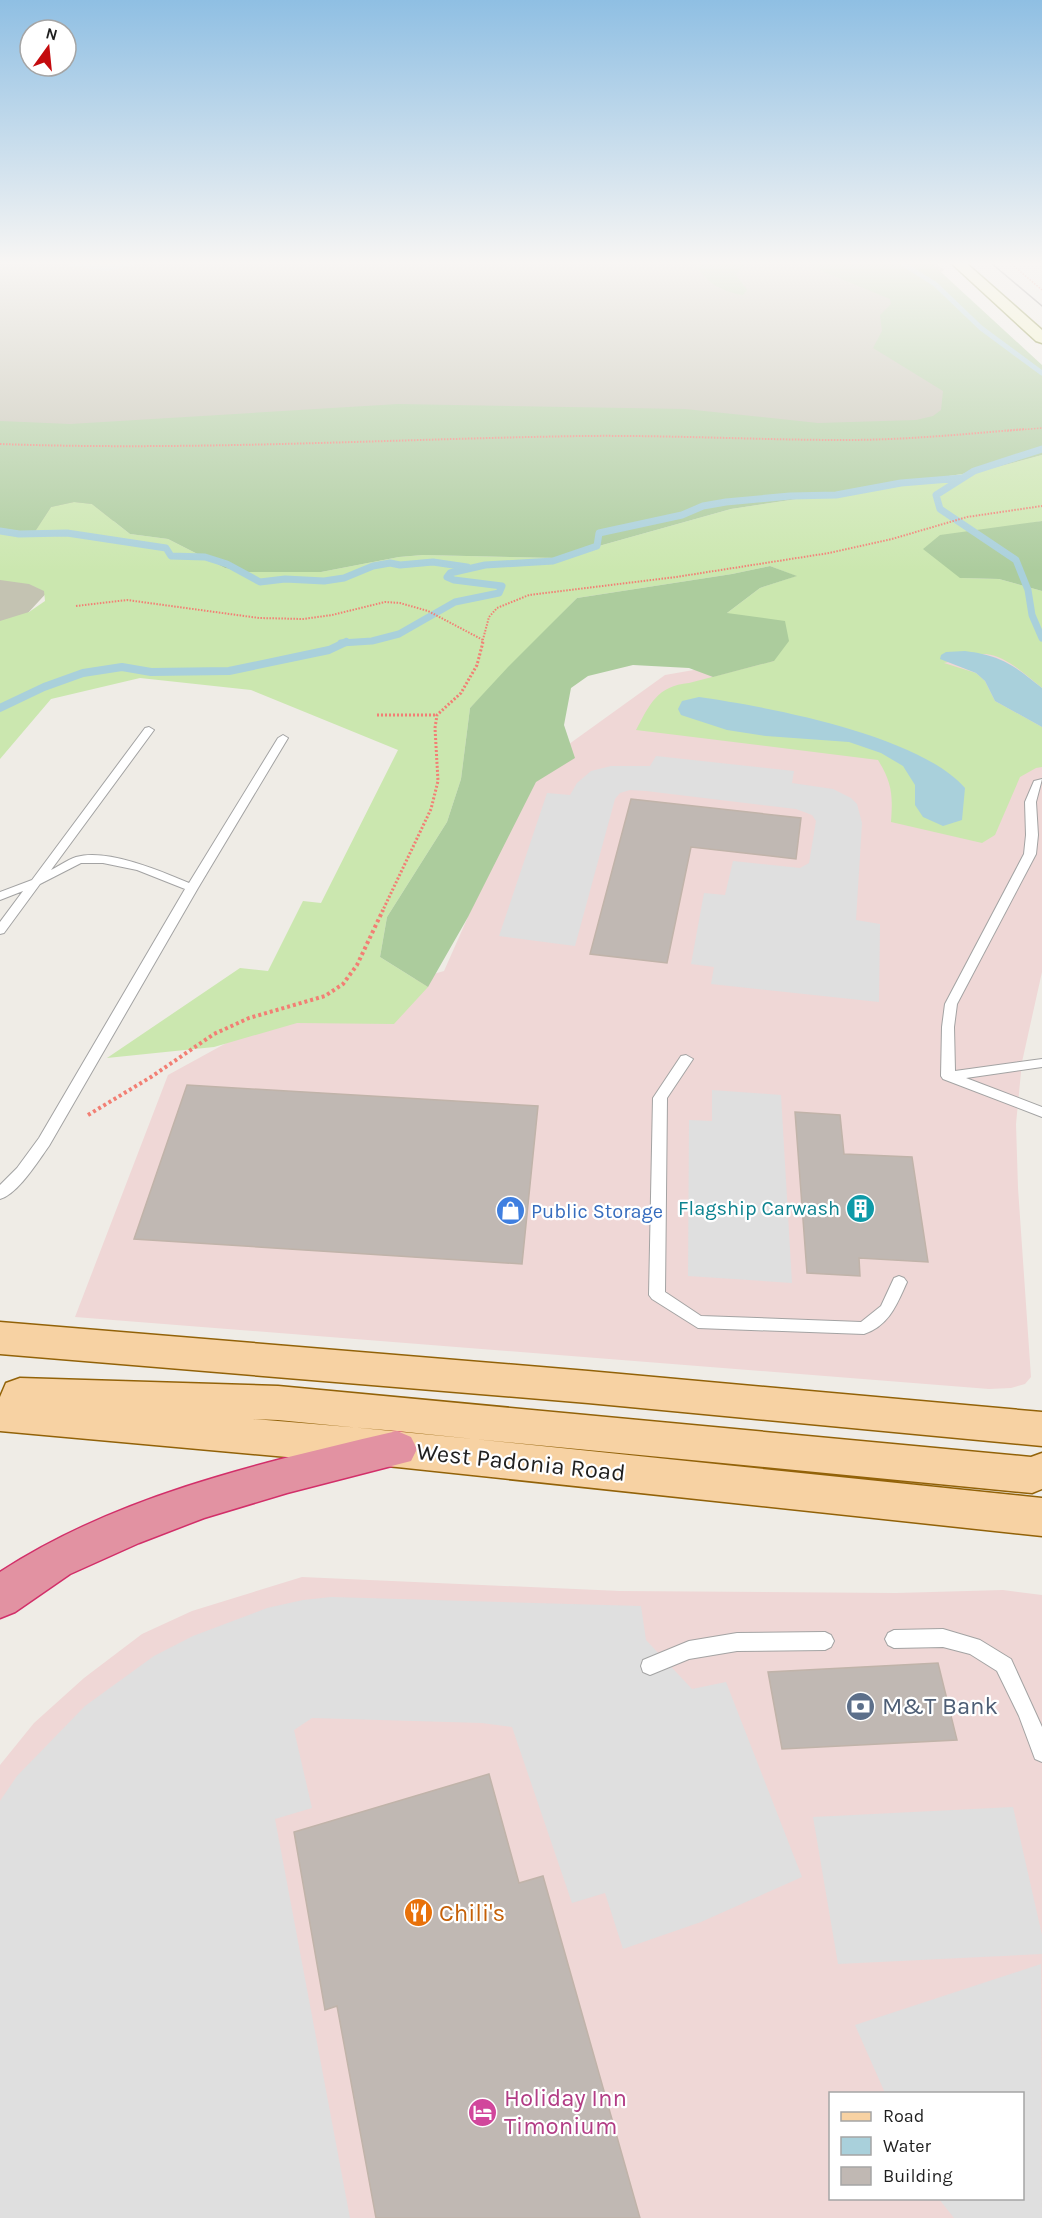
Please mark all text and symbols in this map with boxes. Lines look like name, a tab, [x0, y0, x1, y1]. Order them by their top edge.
north arrow	[18, 18, 78, 78]
text: N	[44, 23, 60, 45]
building icon: Flagship Carwash	[845, 1192, 877, 1224]
shop icon: Public Storage	[494, 1195, 526, 1227]
place label: Flagship Carwash	[678, 1197, 840, 1220]
place label: Public Storage	[531, 1200, 663, 1223]
street label: West Padonia Road	[415, 1437, 627, 1487]
bank icon: M&T Bank	[845, 1690, 877, 1722]
place label: M&T Bank	[882, 1692, 998, 1720]
restaurant icon: Chili's	[402, 1897, 434, 1929]
place label: Chili's	[439, 1899, 505, 1927]
place label: Holiday Inn Timonium	[504, 2084, 627, 2140]
legend	[829, 2092, 1024, 2200]
hotel icon: Holiday Inn Timonium	[467, 2096, 499, 2128]
text: Road	[883, 2105, 924, 2127]
text: Water	[883, 2135, 931, 2157]
text: Building	[883, 2165, 953, 2187]

